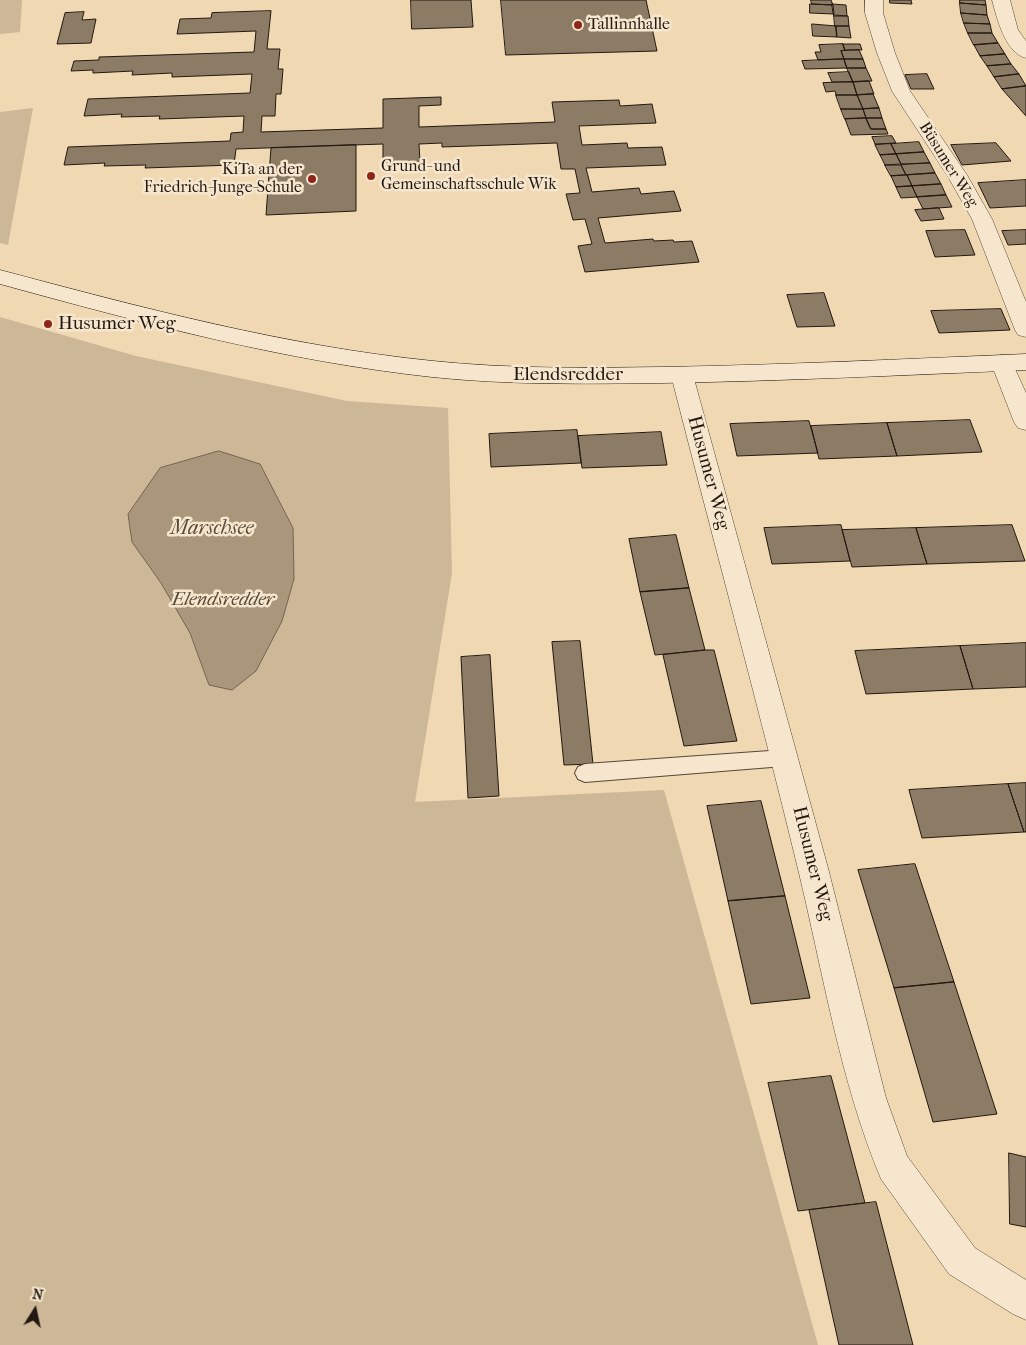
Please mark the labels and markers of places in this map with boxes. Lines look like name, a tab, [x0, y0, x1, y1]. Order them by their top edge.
place label: Tallinnhalle	[588, 15, 670, 35]
marker: Tallinnhalle	[572, 19, 584, 31]
place label: Grund- und Gemeinschaftsschule Wik	[381, 157, 557, 195]
place label: KiTa an der Friedrich-Junge-Schule	[144, 160, 302, 198]
marker: Grund- und Gemeinschaftsschule Wik	[365, 170, 377, 182]
marker: KiTa an der Friedrich-Junge-Schule	[306, 173, 318, 185]
place label: Husumer Weg	[58, 313, 176, 335]
marker: Husumer Weg	[42, 318, 54, 330]

